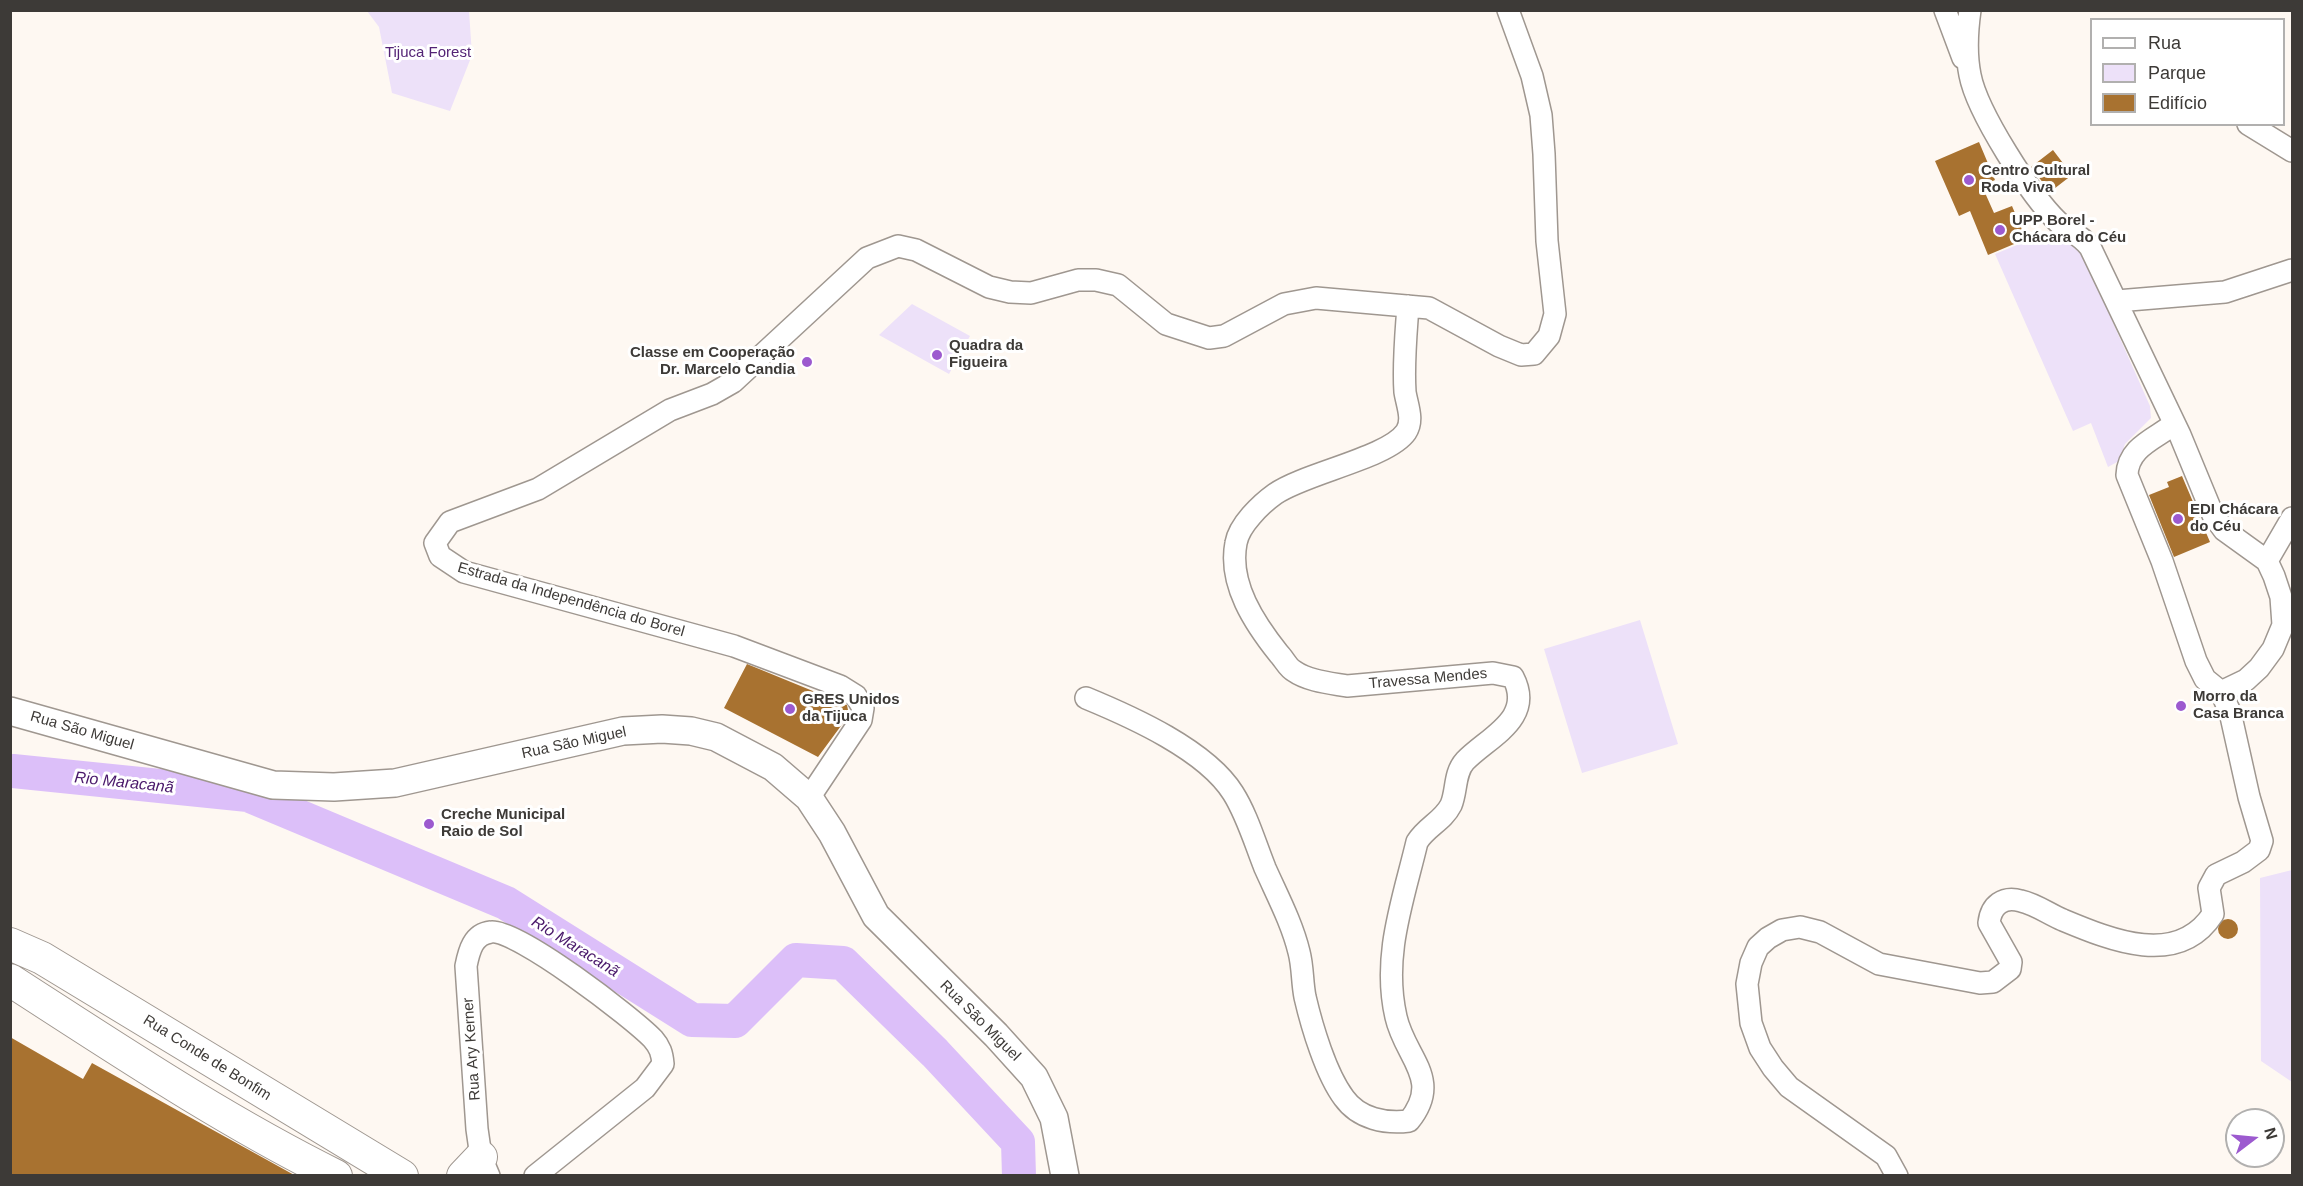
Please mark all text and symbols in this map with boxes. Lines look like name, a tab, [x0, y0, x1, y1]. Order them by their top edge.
legend	[2090, 18, 2285, 126]
text: Rua	[2148, 33, 2181, 53]
park label: Tijuca Forest	[385, 44, 471, 62]
text: Parque	[2148, 63, 2206, 83]
text: Edifício	[2148, 93, 2207, 113]
place label: Centro Cultural Roda Viva	[1981, 162, 2090, 197]
marker: Centro Cultural Roda Viva	[1962, 173, 1976, 187]
place label: UPP Borel - Chácara do Céu	[2012, 212, 2126, 247]
marker: UPP Borel - Chácara do Céu	[1993, 223, 2007, 237]
place label: Quadra da Figueira	[949, 337, 1023, 372]
place label: Classe em Cooperação Dr. Marcelo Candia	[630, 344, 795, 379]
marker: Quadra da Figueira	[930, 348, 944, 362]
marker: Classe em Cooperação Dr. Marcelo Candia	[800, 355, 814, 369]
place label: EDI Chácara do Céu	[2190, 501, 2278, 536]
marker: EDI Chácara do Céu	[2171, 512, 2185, 526]
street label: Estrada da Independência do Borel	[455, 559, 687, 641]
street label: Travessa Mendes	[1368, 665, 1488, 693]
place label: Morro da Casa Branca	[2193, 688, 2284, 723]
place label: GRES Unidos da Tijuca	[802, 691, 900, 726]
marker: Morro da Casa Branca	[2174, 699, 2188, 713]
marker: GRES Unidos da Tijuca	[783, 702, 797, 716]
street label: Rua São Miguel	[28, 708, 136, 754]
street label: Rua São Miguel	[520, 723, 628, 763]
water label: Rio Maracanã	[73, 768, 175, 798]
place label: Creche Municipal Raio de Sol	[441, 806, 565, 841]
marker: Creche Municipal Raio de Sol	[422, 817, 436, 831]
water label: Rio Maracanã	[528, 912, 622, 982]
street label: Rua São Miguel	[936, 977, 1024, 1065]
street label: Rua Ary Kerner	[459, 997, 485, 1101]
street label: Rua Conde de Bonfim	[140, 1011, 274, 1105]
north arrow	[2225, 1108, 2285, 1168]
text: N	[2261, 1126, 2281, 1141]

